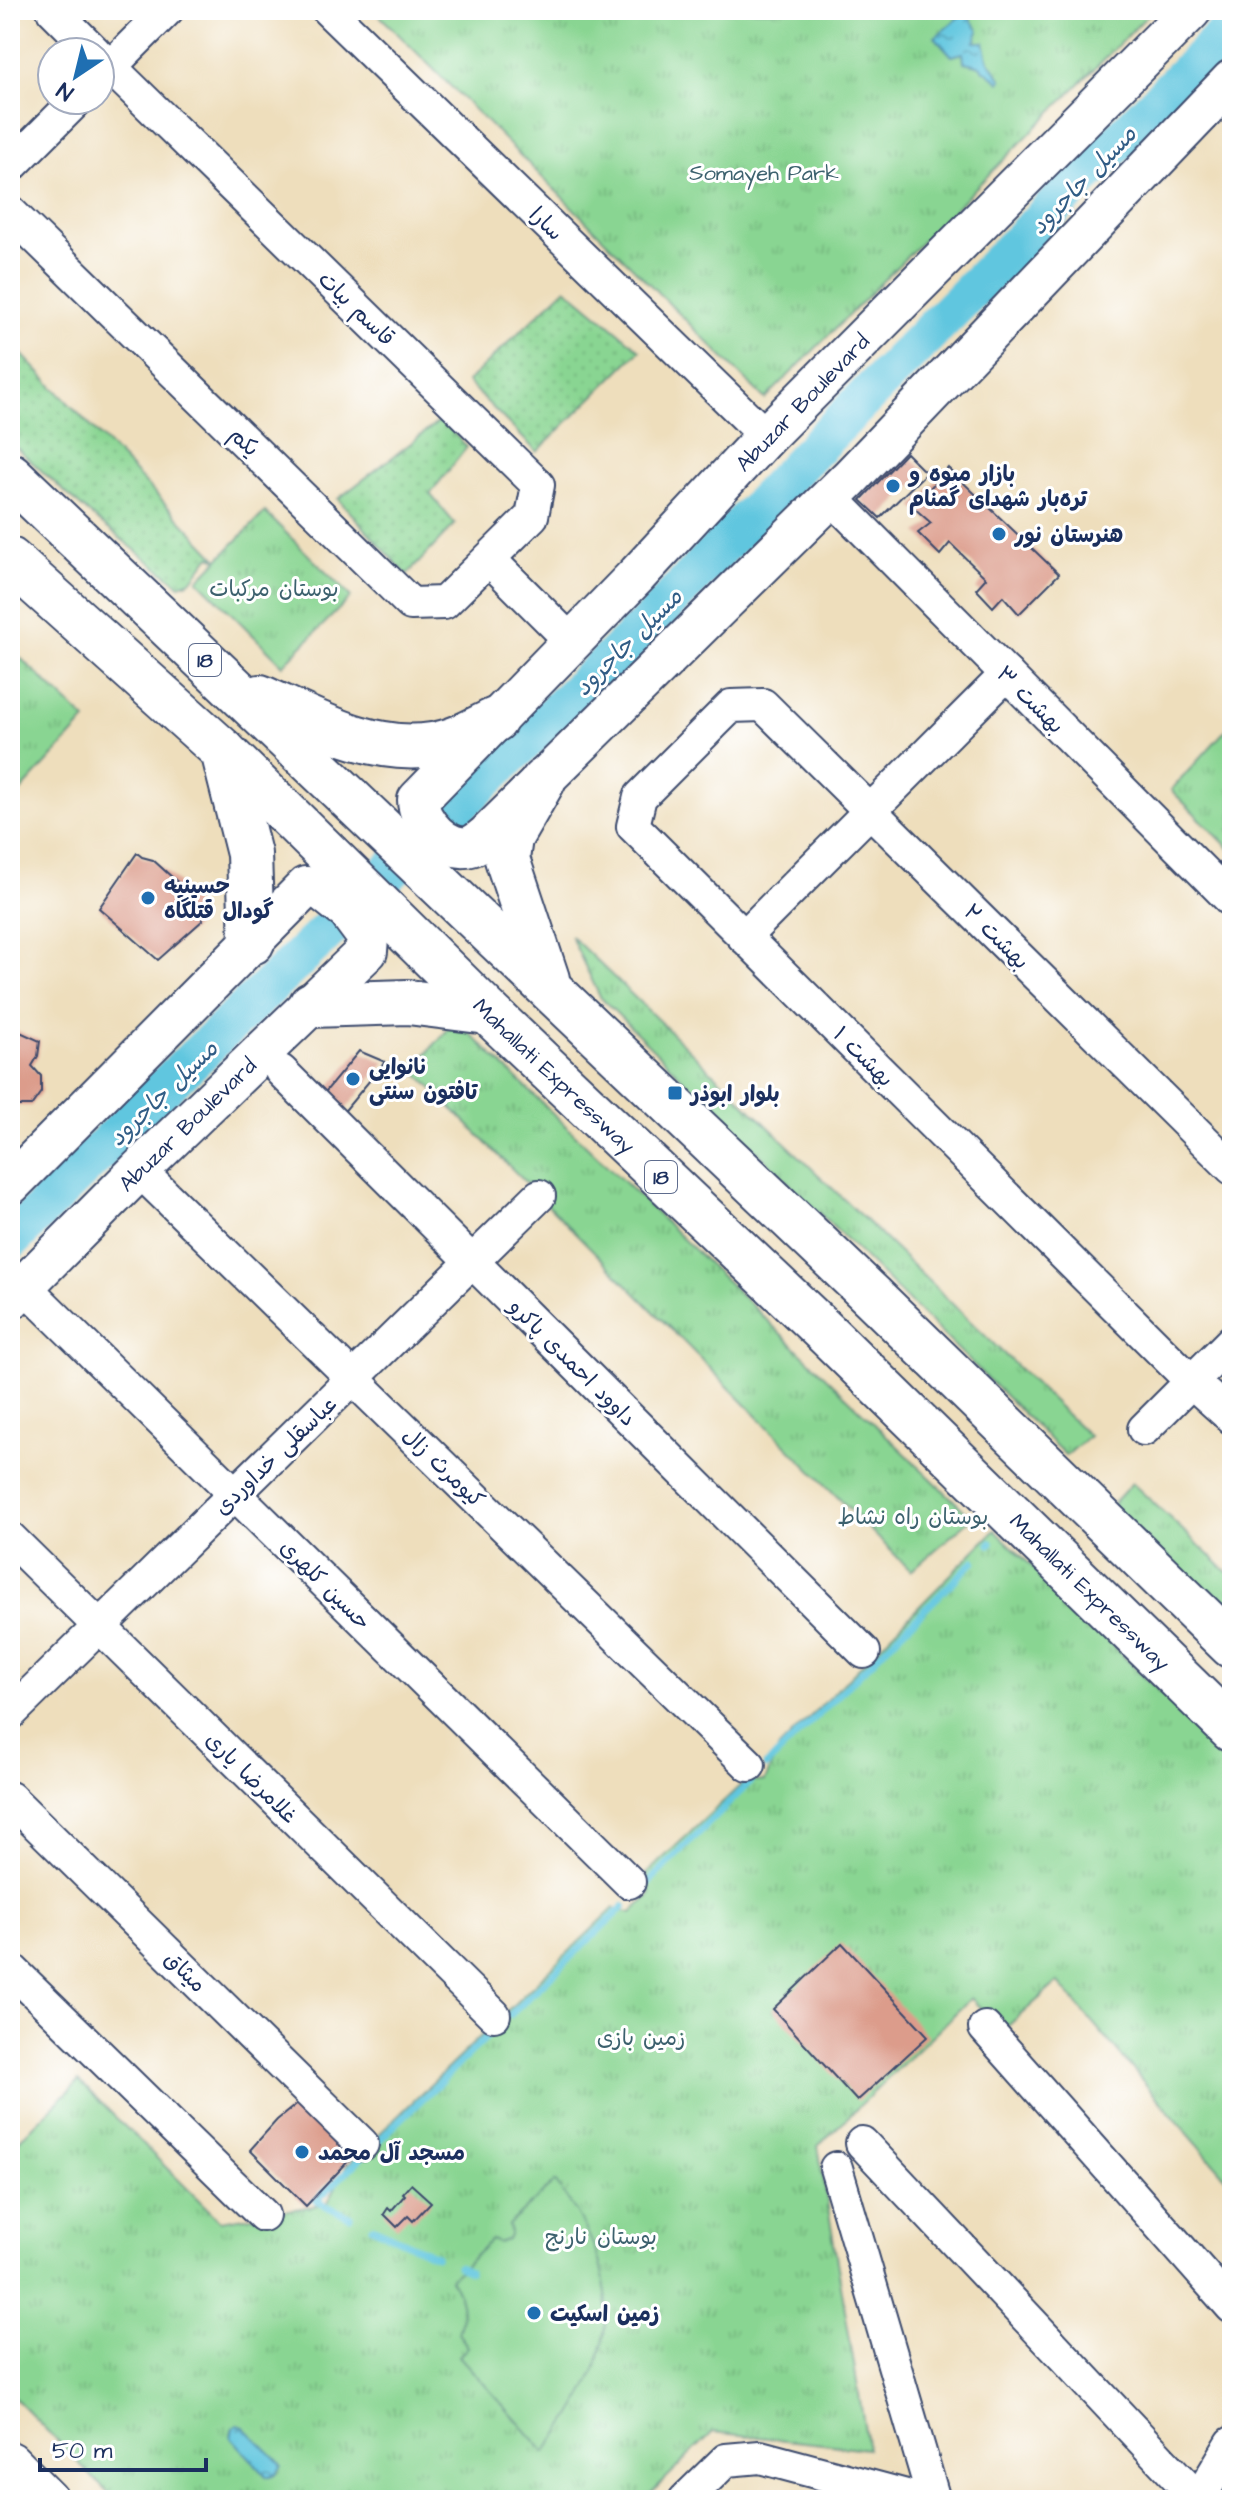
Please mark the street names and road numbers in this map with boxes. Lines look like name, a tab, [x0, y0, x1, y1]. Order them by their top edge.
street label: سارا	[522, 200, 570, 248]
street label: قاسم بیات	[311, 265, 401, 354]
street label: Abuzar Boulevard	[729, 327, 877, 479]
street label: یکم	[222, 420, 266, 464]
road number: 18	[189, 644, 221, 676]
street label: بهشت ۳	[989, 659, 1071, 741]
street label: بهشت ۲	[956, 897, 1036, 977]
street label: Mahallati Expressway	[466, 992, 642, 1162]
street label: بهشت ۱	[826, 1020, 900, 1094]
street label: Abuzar Boulevard	[112, 1051, 264, 1199]
road number: 18	[645, 1161, 677, 1193]
street label: داوود احمدی پاکرو	[500, 1291, 643, 1434]
street label: عباسقلی خداوردی	[208, 1389, 344, 1523]
street label: کیومرث زال	[395, 1421, 491, 1515]
street label: Mahallati Expressway	[1002, 1507, 1177, 1679]
street label: حسین کلهری	[273, 1533, 377, 1637]
street label: غلامرضا یاری	[198, 1725, 304, 1831]
street label: میثاق	[157, 1944, 213, 2000]

